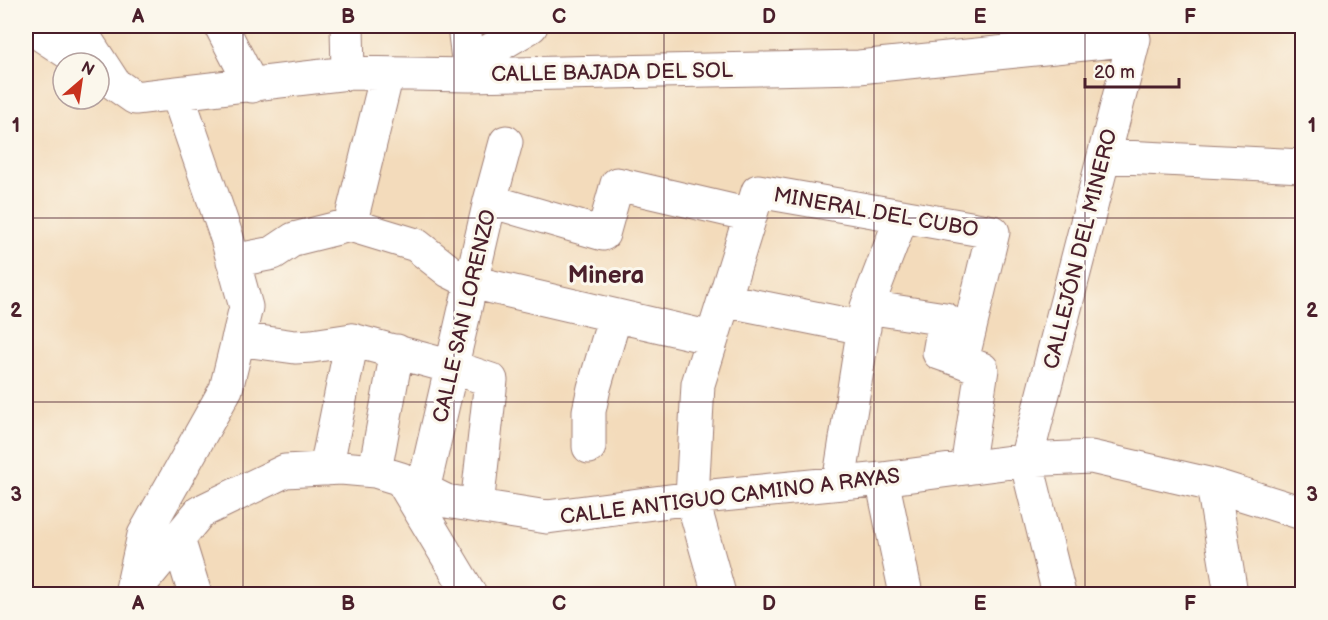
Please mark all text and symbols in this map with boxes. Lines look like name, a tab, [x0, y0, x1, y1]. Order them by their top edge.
text: A	[131, 5, 145, 29]
text: B	[341, 5, 355, 29]
text: C	[552, 5, 566, 29]
text: D	[762, 5, 776, 29]
text: E	[974, 5, 987, 29]
text: F	[1184, 5, 1196, 29]
north arrow	[51, 51, 111, 111]
scale bar	[1085, 51, 1180, 89]
text: N	[78, 58, 97, 80]
street label: CALLE BAJADA DEL SOL	[491, 58, 733, 87]
text: 20 m	[1094, 62, 1135, 83]
text: 1	[12, 114, 20, 138]
text: 1	[1308, 114, 1316, 138]
street label: CALLEJÓN DEL MINERO	[1039, 126, 1122, 372]
street label: MINERAL DEL CUBO	[772, 182, 980, 243]
street label: CALLE SAN LORENZO	[428, 207, 501, 425]
district label: Minera	[568, 261, 644, 290]
text: 2	[10, 299, 22, 323]
text: 2	[1306, 299, 1318, 323]
street label: CALLE ANTIGUO CAMINO A RAYAS	[559, 463, 901, 530]
text: 3	[10, 483, 22, 507]
text: 3	[1306, 483, 1318, 507]
text: A	[131, 592, 145, 616]
text: B	[341, 592, 355, 616]
text: C	[552, 592, 566, 616]
text: D	[762, 592, 776, 616]
text: E	[974, 592, 987, 616]
text: F	[1184, 592, 1196, 616]

